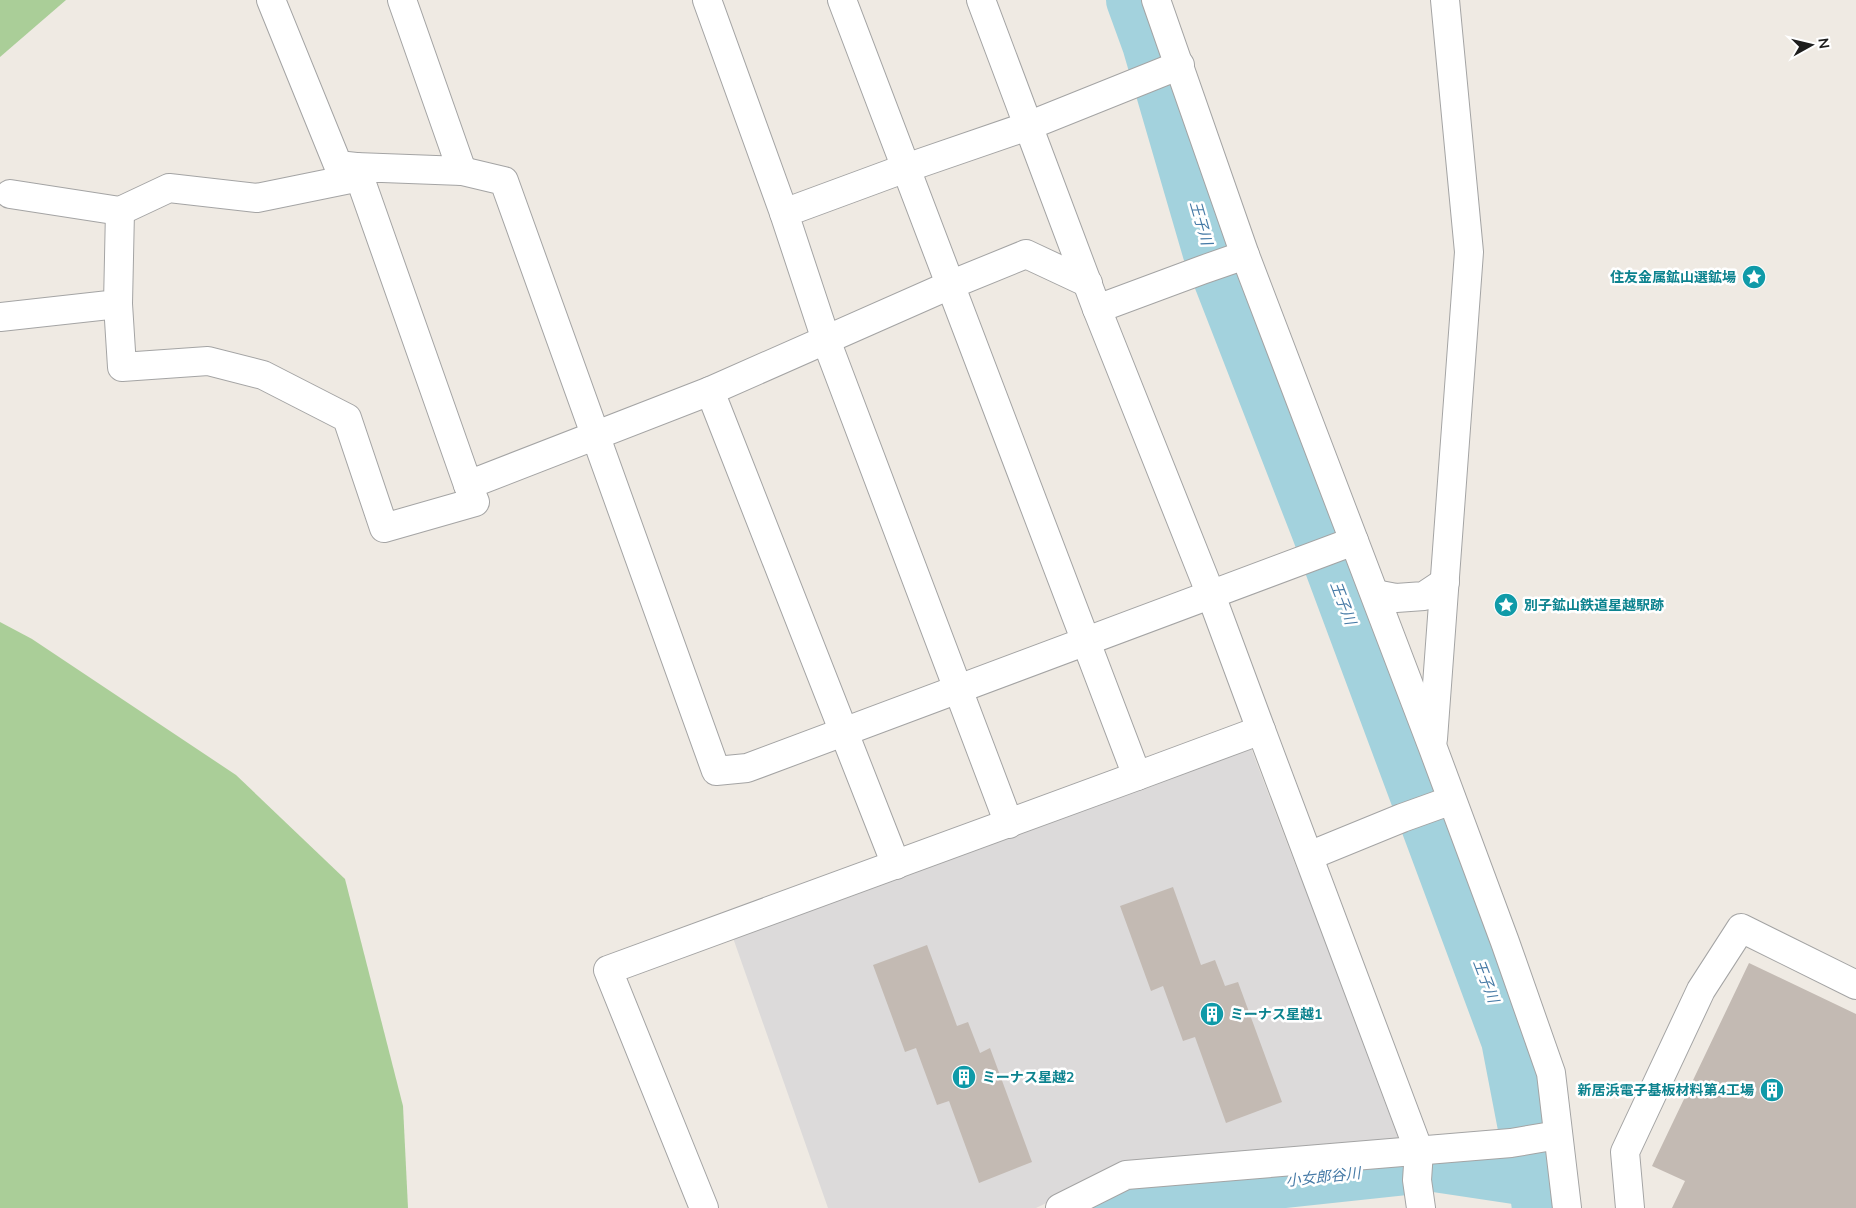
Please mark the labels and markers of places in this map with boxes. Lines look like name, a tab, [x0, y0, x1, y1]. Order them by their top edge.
place icon: 住友金属鉱山選鉱場	[1741, 264, 1767, 290]
place label: 住友金属鉱山選鉱場	[1610, 268, 1736, 286]
place icon: 別子鉱山鉄道星越駅跡	[1493, 592, 1519, 618]
place label: 別子鉱山鉄道星越駅跡	[1524, 596, 1664, 614]
building icon: ミーナス星越1	[1199, 1001, 1225, 1027]
place label: ミーナス星越1	[1230, 1005, 1322, 1023]
building icon: ミーナス星越2	[951, 1064, 977, 1090]
place label: ミーナス星越2	[982, 1068, 1074, 1086]
building icon: 新居浜電子基板材料第4工場	[1759, 1077, 1785, 1103]
place label: 新居浜電子基板材料第4工場	[1578, 1081, 1754, 1099]

